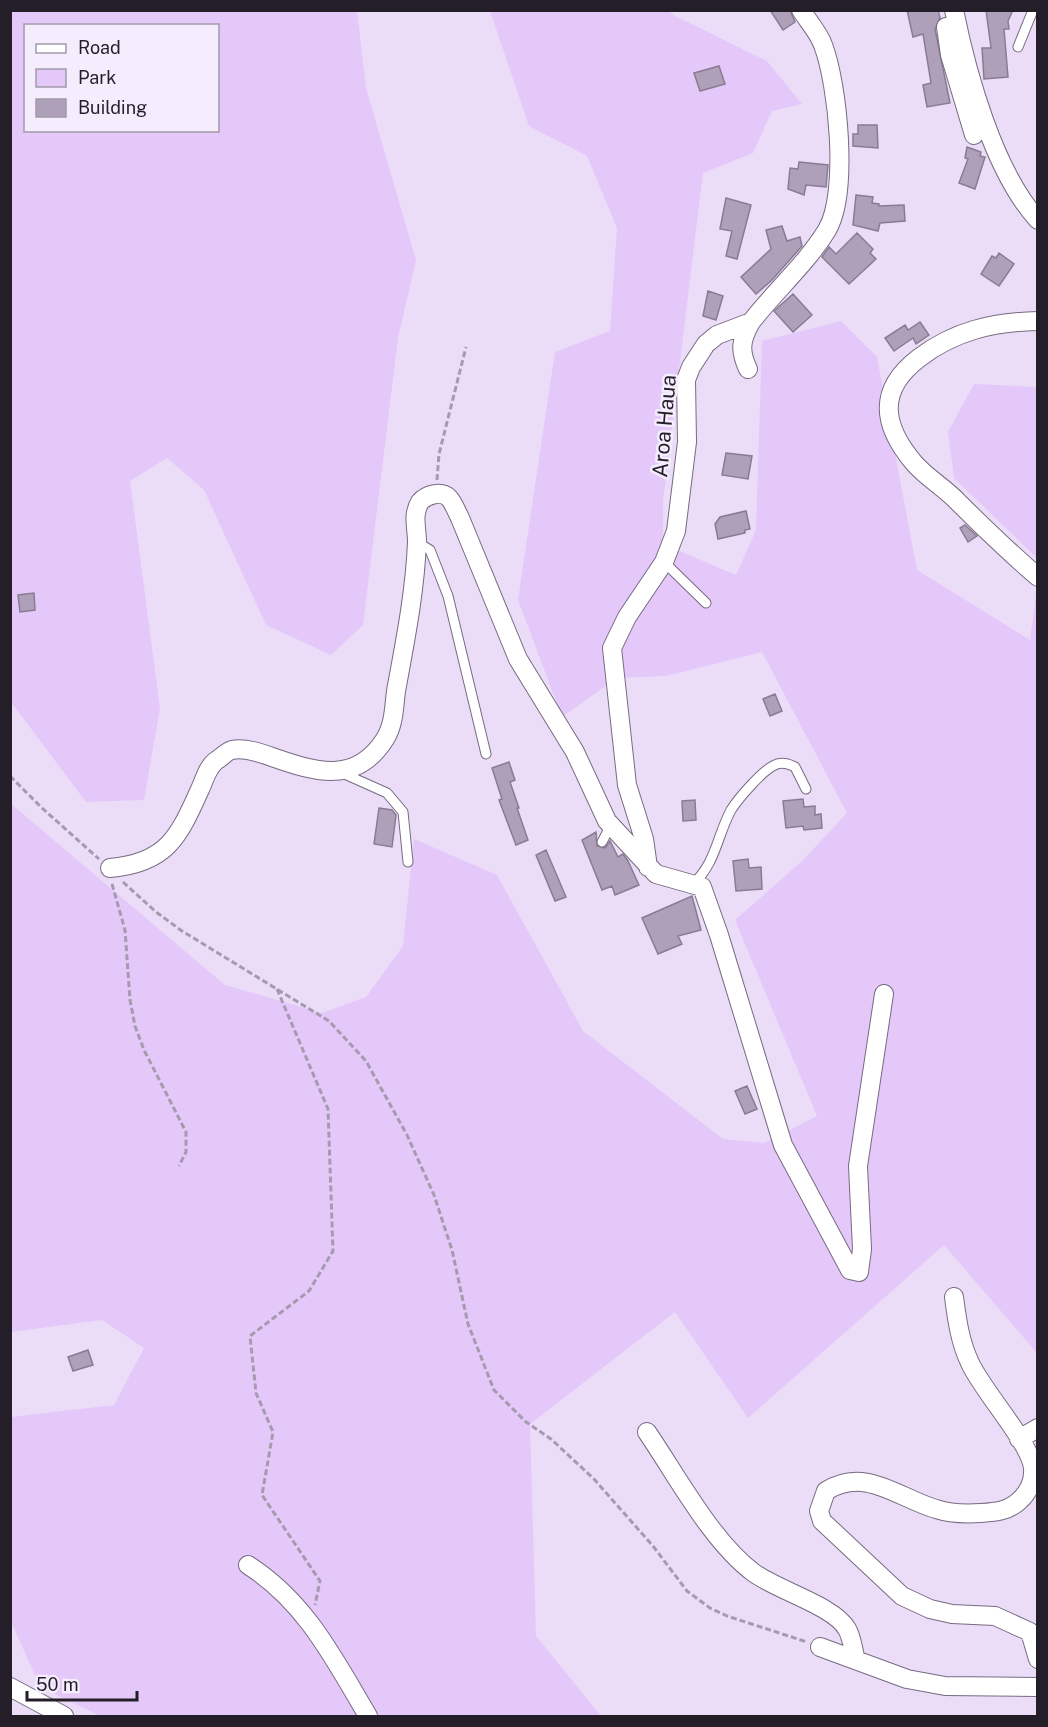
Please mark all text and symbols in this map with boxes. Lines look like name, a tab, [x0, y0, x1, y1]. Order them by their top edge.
legend	[24, 24, 219, 132]
text: Road	[78, 37, 121, 58]
text: Park	[78, 67, 116, 88]
text: Building	[78, 97, 147, 118]
street label: Aroa Haua	[647, 374, 681, 478]
scale bar	[27, 1664, 136, 1702]
text: 50 m	[36, 1674, 79, 1695]

